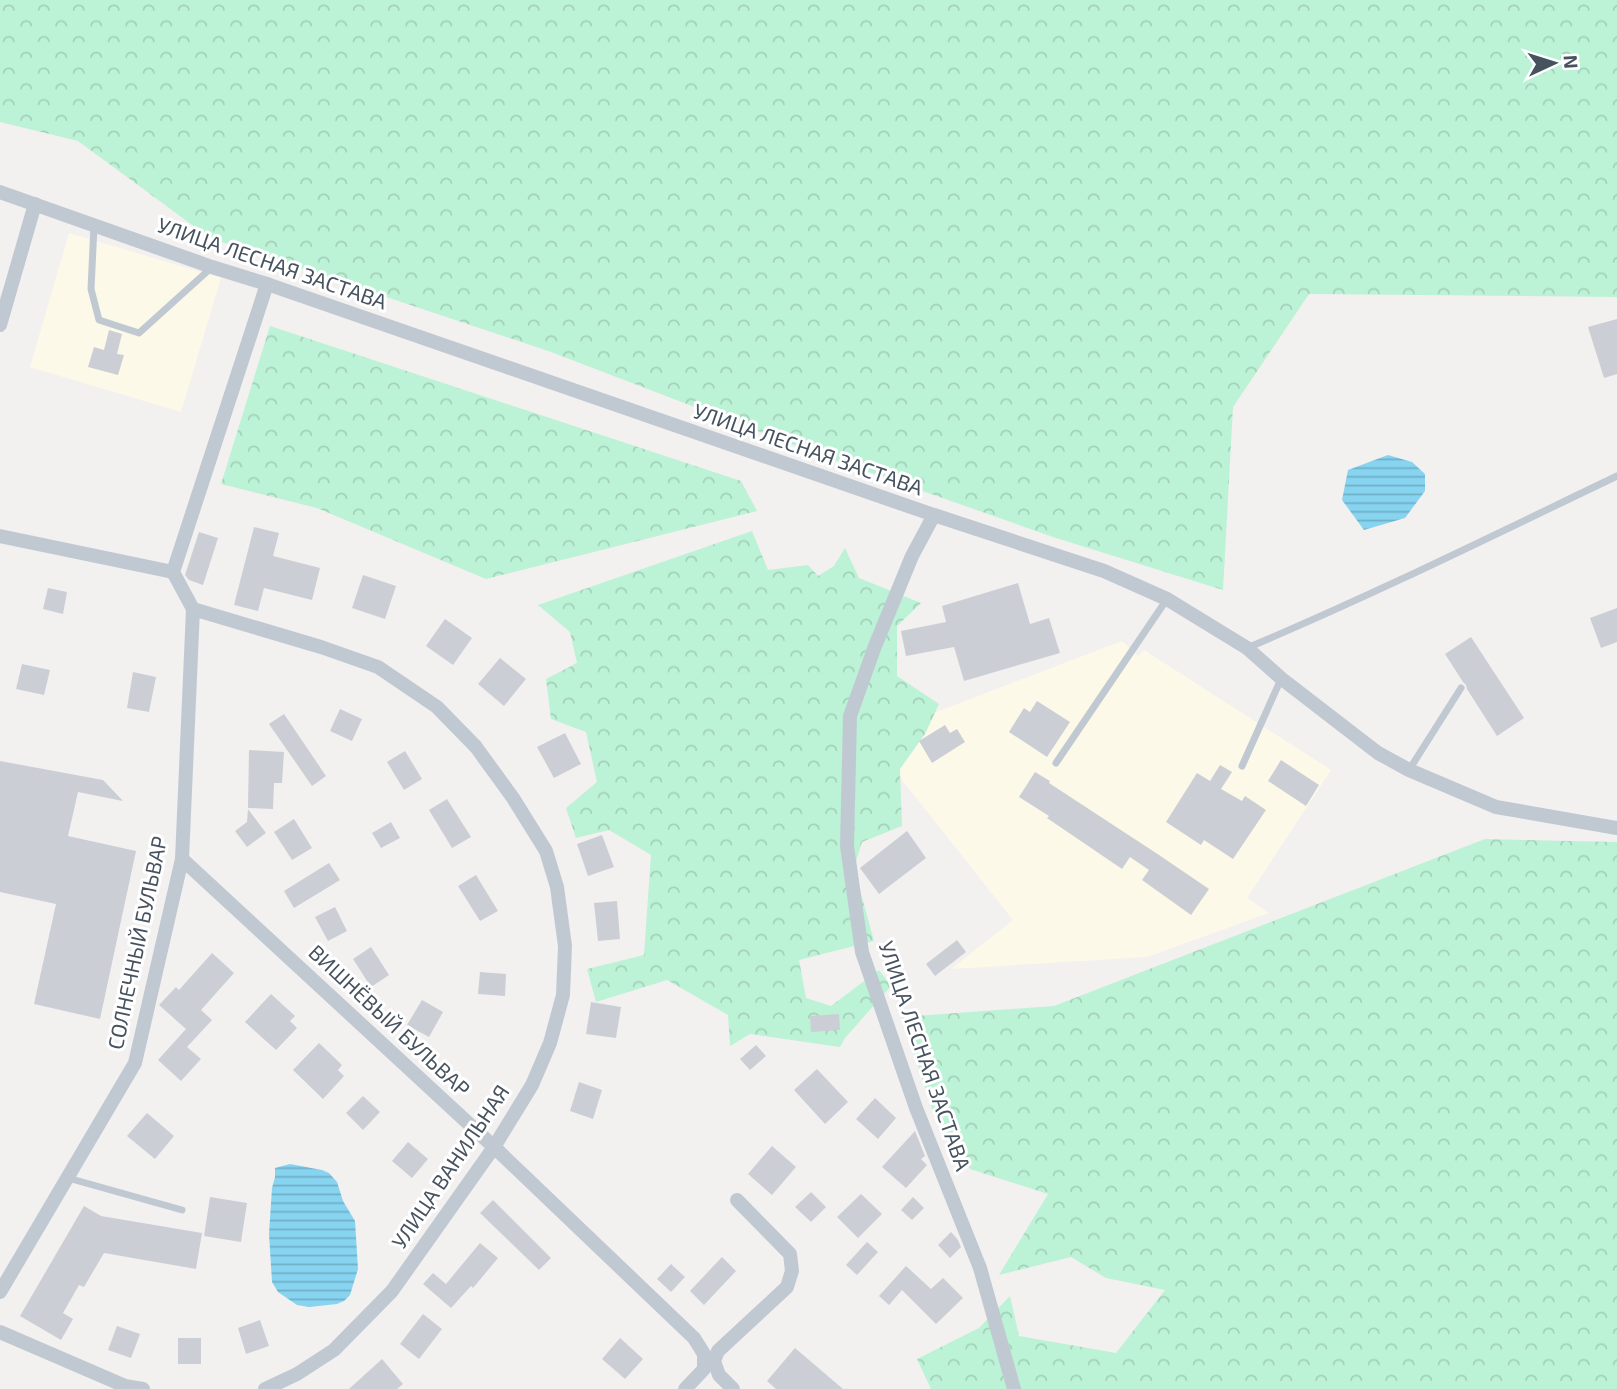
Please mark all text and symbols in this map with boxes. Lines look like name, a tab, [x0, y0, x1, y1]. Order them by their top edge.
north arrow	[1519, 28, 1589, 98]
text: N	[1560, 54, 1583, 69]
street label: УЛИЦА ЛЕСНАЯ ЗАСТАВА	[154, 212, 391, 314]
street label: УЛИЦА ЛЕСНАЯ ЗАСТАВА	[690, 398, 927, 500]
street label: СОЛНЕЧНЫЙ БУЛЬВАР	[102, 834, 171, 1052]
street label: УЛИЦА ЛЕСНАЯ ЗАСТАВА	[874, 937, 976, 1174]
street label: ВИШНЁВЫЙ БУЛЬВАР	[304, 939, 476, 1101]
street label: УЛИЦА ВАНИЛЬНАЯ	[386, 1080, 514, 1253]

